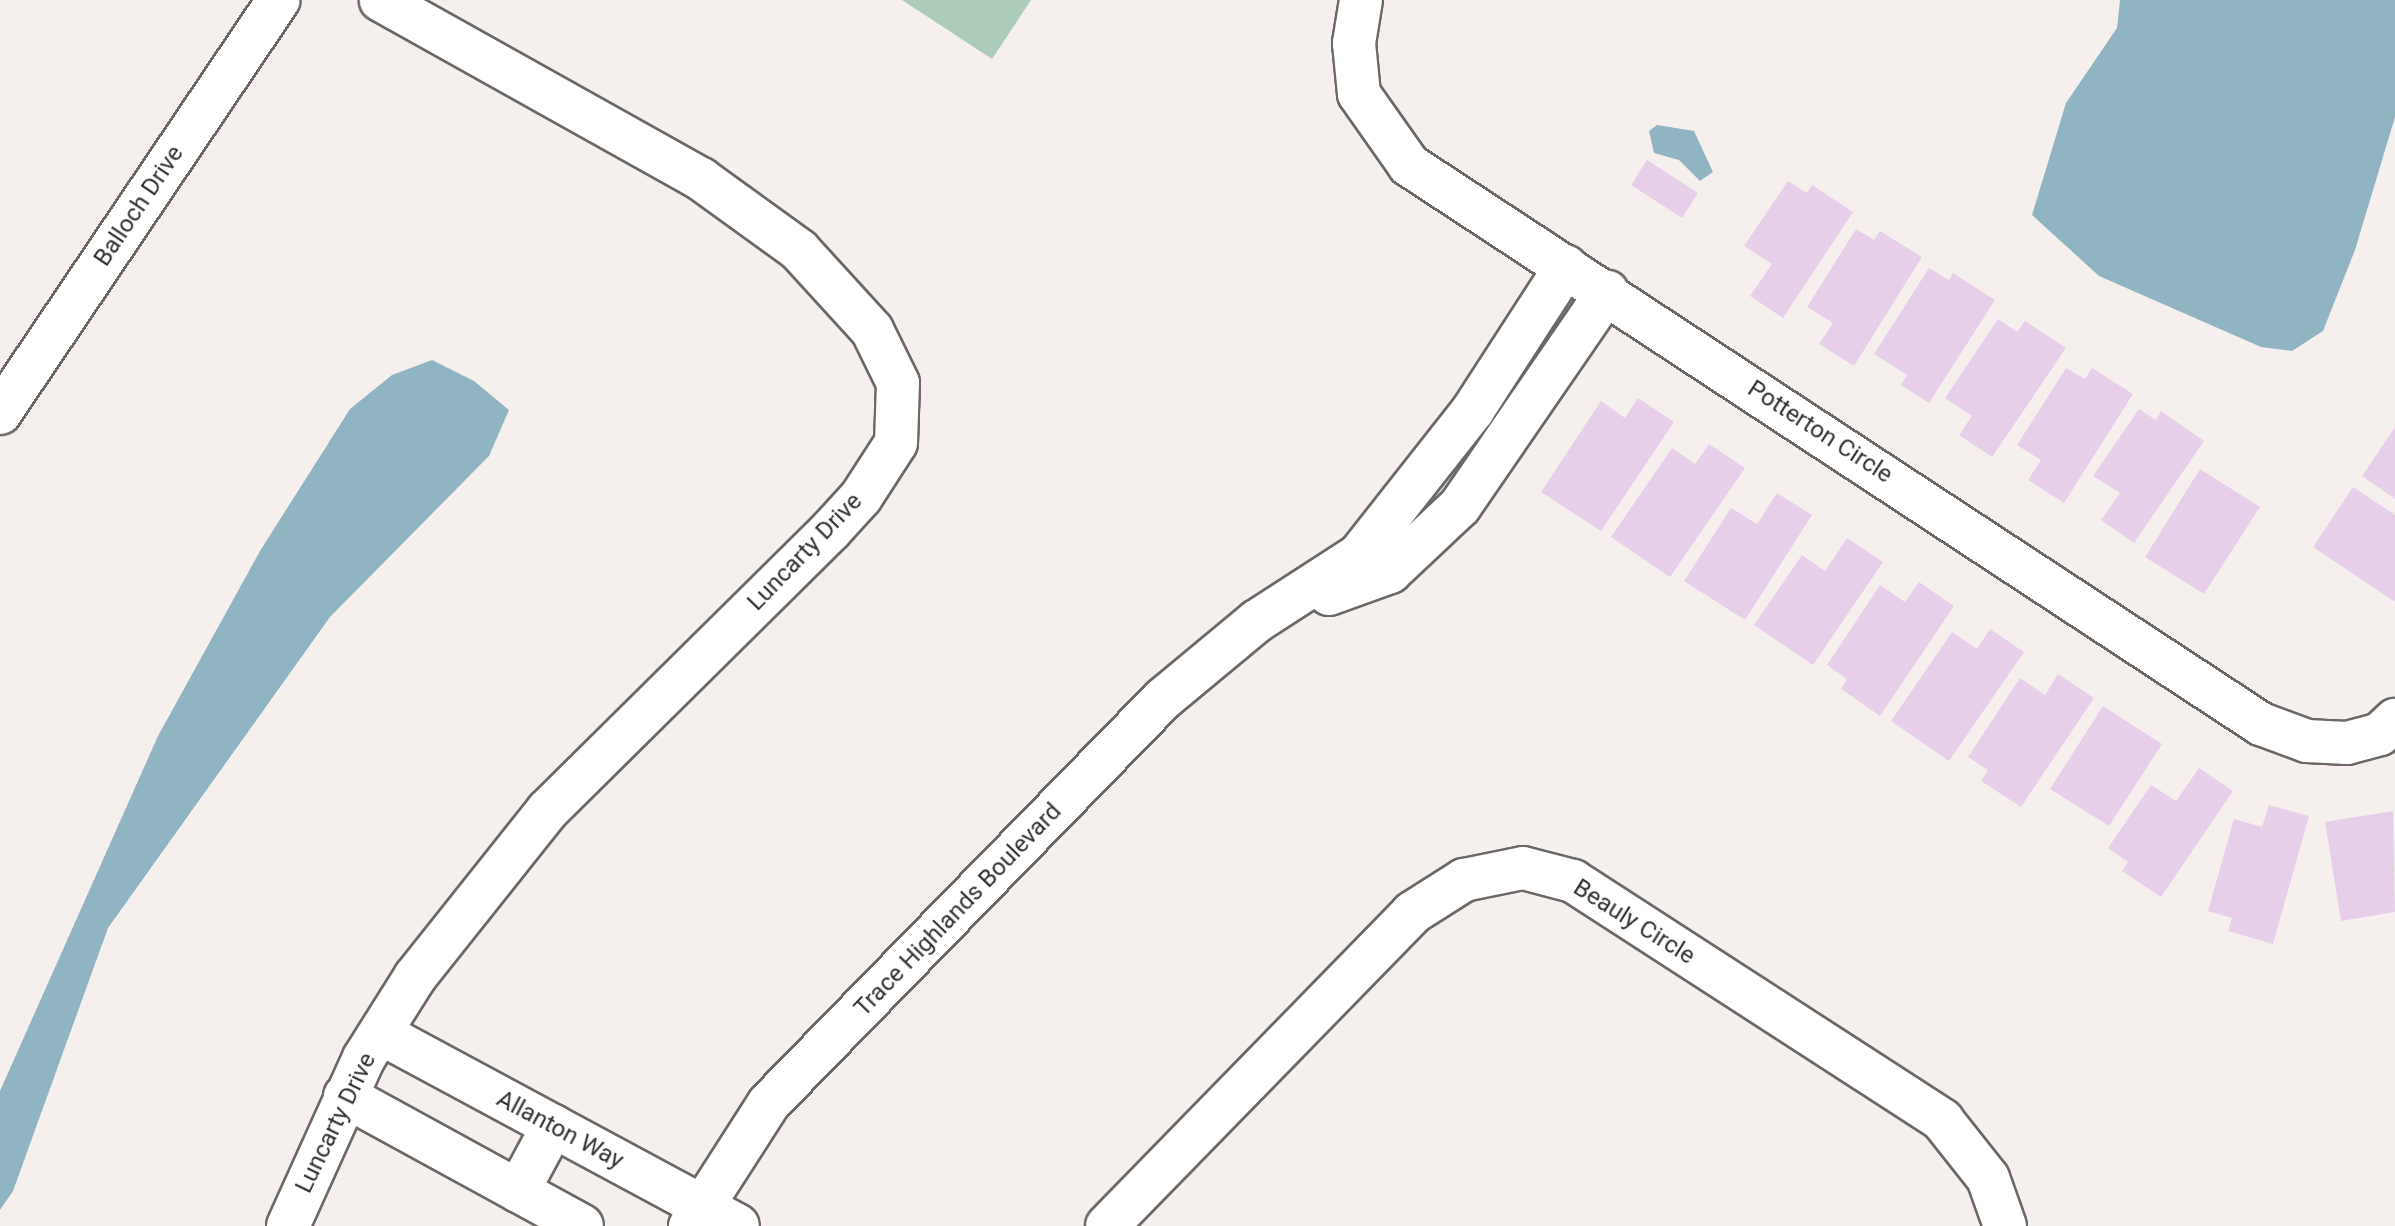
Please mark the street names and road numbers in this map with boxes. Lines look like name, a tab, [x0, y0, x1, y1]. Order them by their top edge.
street label: Balloch Drive	[88, 140, 190, 272]
street label: Potterton Circle	[1742, 374, 1898, 490]
street label: Luncarty Drive	[742, 487, 868, 617]
street label: Trace Highlands Boulevard	[849, 797, 1067, 1023]
street label: Beauly Circle	[1568, 873, 1700, 971]
street label: Luncarty Drive	[290, 1048, 382, 1198]
street label: Allanton Way	[492, 1085, 628, 1175]

